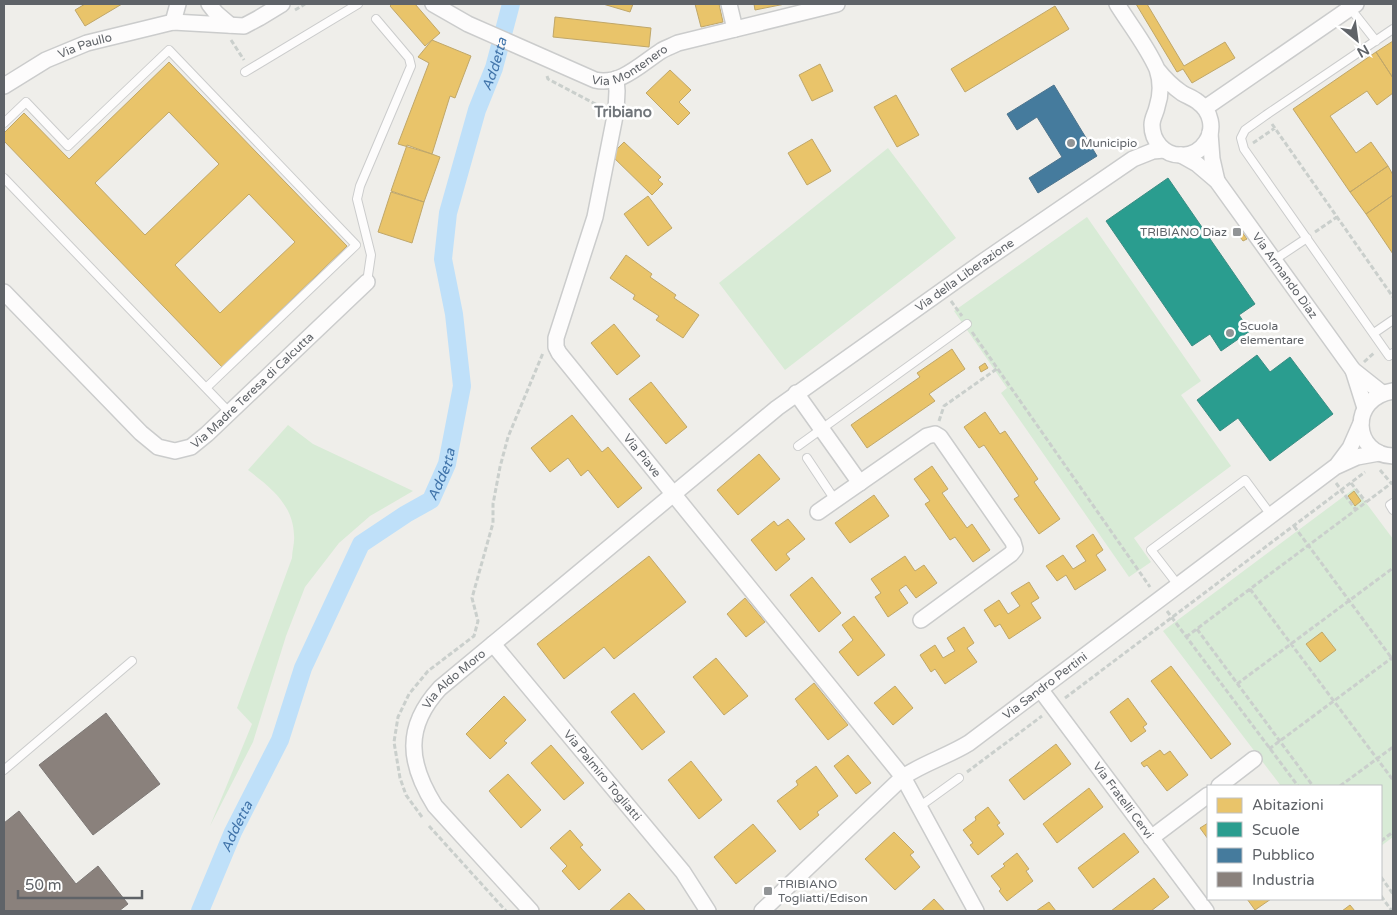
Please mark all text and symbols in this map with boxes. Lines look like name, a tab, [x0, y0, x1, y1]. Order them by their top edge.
north arrow	[1332, 15, 1382, 65]
street label: Via Paullo	[56, 30, 113, 61]
water label: Addetta	[478, 35, 511, 93]
text: N	[1354, 41, 1372, 61]
street label: Via Montenero	[590, 42, 670, 88]
district label: Tribiano	[593, 103, 652, 121]
place label: Municipio	[1081, 136, 1137, 150]
marker: Municipio	[1065, 137, 1077, 149]
place label: TRIBIANO Diaz	[1140, 225, 1227, 239]
marker: TRIBIANO Diaz	[1231, 226, 1243, 238]
street label: Via Armando Diaz	[1249, 230, 1321, 321]
street label: Via della Liberazione	[913, 235, 1017, 314]
place label: Scuola elementare	[1240, 319, 1304, 347]
marker: Scuola elementare	[1224, 327, 1236, 339]
street label: Via Madre Teresa di Calcutta	[188, 330, 316, 451]
street label: Via Piave	[620, 431, 664, 480]
water label: Addetta	[424, 446, 459, 503]
street label: Via Aldo Moro	[419, 646, 488, 711]
street label: Via Sandro Pertini	[1000, 649, 1090, 722]
street label: Via Palmiro Togliatti	[561, 727, 644, 824]
street label: Via Fratelli Cervi	[1090, 759, 1156, 841]
legend	[1207, 785, 1382, 900]
text: Abitazioni	[1252, 796, 1324, 814]
water label: Addetta	[218, 797, 257, 855]
text: Scuole	[1252, 821, 1300, 839]
text: Pubblico	[1252, 846, 1315, 864]
scale bar	[18, 868, 141, 900]
text: Industria	[1252, 871, 1315, 889]
text: 50 m	[25, 876, 62, 894]
place label: TRIBIANO Togliatti/Edison	[778, 877, 868, 905]
marker: TRIBIANO Togliatti/Edison	[762, 885, 774, 897]

